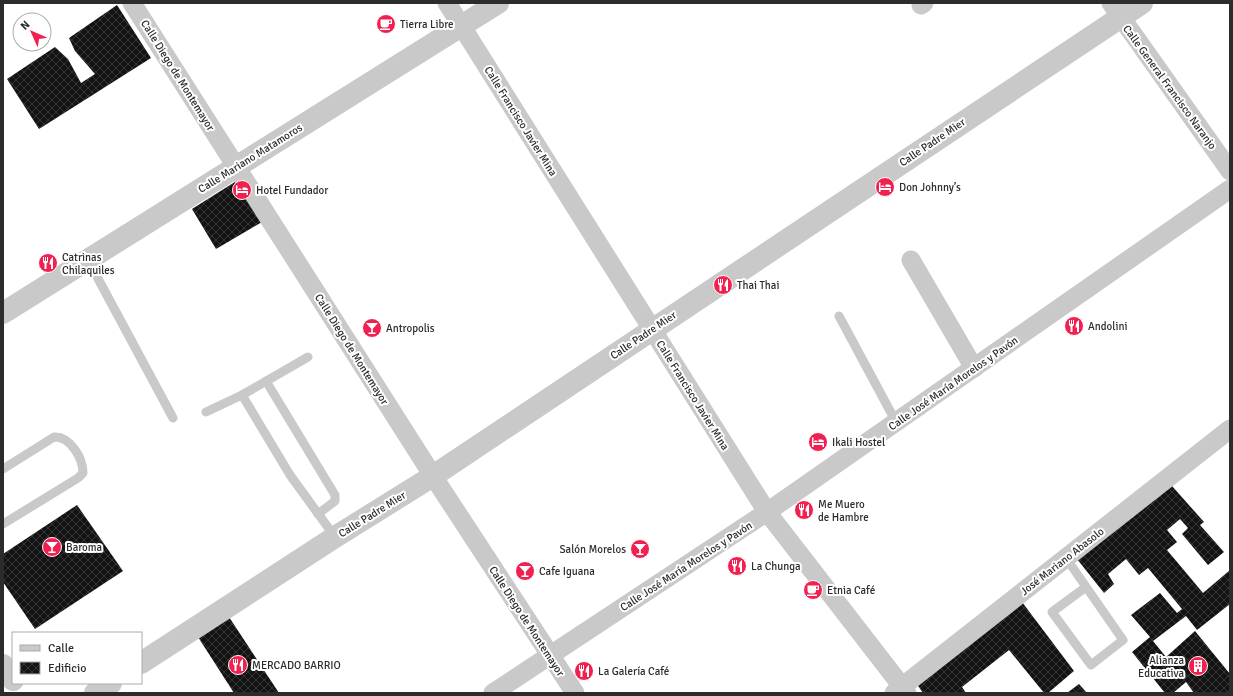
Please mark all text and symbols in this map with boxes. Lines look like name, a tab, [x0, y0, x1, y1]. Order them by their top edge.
north arrow	[12, 12, 52, 52]
cafe icon: Tierra Libre	[375, 13, 397, 35]
street label: Calle Diego de Montemayor	[138, 17, 217, 133]
text: N	[18, 18, 33, 33]
place label: Tierra Libre	[400, 18, 454, 31]
street label: Calle General Francisco Naranjo	[1120, 23, 1219, 152]
street label: Calle Francisco Javier Mina	[481, 64, 560, 179]
street label: Calle Padre Mier	[897, 116, 968, 169]
street label: Calle Mariano Matamoros	[196, 121, 305, 196]
hotel icon: Don Johnny’s	[874, 176, 896, 198]
hotel icon: Hotel Fundador	[231, 179, 253, 201]
place label: Don Johnny’s	[899, 181, 961, 194]
place label: Hotel Fundador	[256, 184, 328, 197]
place label: Catrinas Chilaquiles	[62, 251, 115, 277]
restaurant icon: Catrinas Chilaquiles	[37, 252, 59, 274]
restaurant icon: Thai Thai	[712, 274, 734, 296]
place label: Thai Thai	[737, 279, 779, 292]
street label: Calle Diego de Montemayor	[312, 291, 391, 407]
street label: Calle Padre Mier	[608, 309, 679, 362]
restaurant icon: Andolini	[1063, 315, 1085, 337]
bar icon: Antropolis	[361, 317, 383, 339]
place label: Andolini	[1088, 320, 1127, 333]
place label: Antropolis	[386, 322, 435, 335]
street label: Calle José María Morelos y Pavón	[886, 334, 1020, 433]
street label: Calle Francisco Javier Mina	[653, 338, 732, 453]
hotel icon: Ikali Hostel	[807, 431, 829, 453]
place label: Ikali Hostel	[832, 436, 885, 449]
street label: Calle Padre Mier	[336, 489, 408, 540]
place label: Me Muero de Hambre	[818, 498, 869, 524]
restaurant icon: Me Muero de Hambre	[793, 499, 815, 521]
street label: Calle José María Morelos y Pavón	[618, 519, 755, 614]
street label: José Mariano Abasolo	[1018, 525, 1107, 598]
bar icon: Baroma	[41, 536, 63, 558]
bar icon: Salón Morelos	[629, 538, 651, 560]
place label: Baroma	[66, 541, 103, 554]
place label: Salón Morelos	[559, 543, 626, 556]
restaurant icon: La Chunga	[726, 555, 748, 577]
bar icon: Cafe Iguana	[514, 560, 536, 582]
place label: La Chunga	[751, 560, 801, 573]
street label: Calle Diego de Montemayor	[486, 564, 567, 679]
place label: Cafe Iguana	[539, 565, 595, 578]
cafe icon: Etnia Café	[802, 579, 824, 601]
place label: Etnia Café	[827, 584, 875, 597]
legend	[12, 632, 142, 684]
text: Calle	[48, 641, 74, 656]
restaurant icon: MERCADO BARRIO	[227, 654, 249, 676]
place label: Alianza Educativa	[1138, 654, 1184, 680]
building icon: Alianza Educativa	[1187, 655, 1209, 677]
place label: MERCADO BARRIO	[252, 659, 341, 672]
restaurant icon: La Galería Café	[573, 660, 595, 682]
text: Edificio	[48, 661, 86, 676]
place label: La Galería Café	[598, 665, 669, 678]

